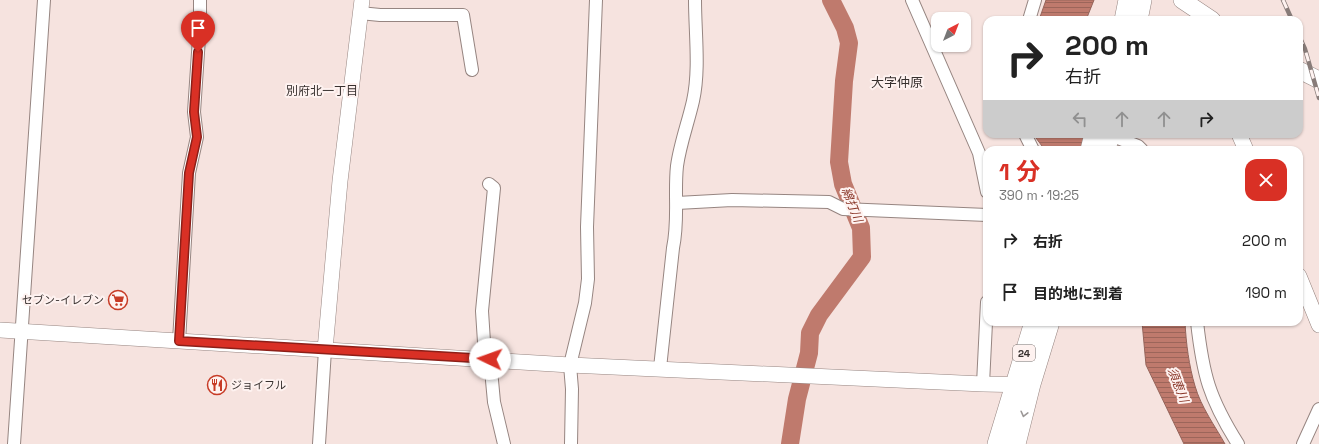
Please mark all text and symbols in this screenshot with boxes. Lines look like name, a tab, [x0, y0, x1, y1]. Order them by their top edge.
pin	[181, 11, 215, 52]
north arrow	[931, 12, 971, 52]
map controls	[931, 12, 971, 52]
icon: arrive	[187, 17, 209, 39]
text: 200 m	[1065, 27, 1149, 63]
icon: right	[999, 32, 1051, 84]
text: 右折	[1065, 65, 1101, 88]
district label: 大字仲原	[871, 74, 923, 91]
district label: 別府北一丁目	[286, 83, 358, 99]
icon: left	[1069, 108, 1091, 130]
icon: ahead	[1111, 108, 1133, 130]
icon: ahead	[1153, 108, 1175, 130]
icon: right	[1195, 108, 1217, 130]
text: 1 分	[999, 156, 1040, 187]
button: close	[1245, 159, 1287, 201]
water label: 綿打川	[838, 185, 867, 227]
text: 390 m · 19:25	[999, 187, 1079, 204]
icon: right	[999, 229, 1021, 251]
text: 200 m	[1242, 231, 1287, 250]
text: 右折	[1033, 232, 1063, 251]
icon: arrive	[999, 281, 1021, 303]
text: 190 m	[1245, 283, 1287, 302]
text: 目的地に到着	[1033, 284, 1123, 303]
supermarket icon: セブン-イレブン	[107, 289, 129, 311]
place label: セブン-イレブン	[22, 293, 104, 307]
position arrow	[469, 338, 511, 380]
road number: 24	[1013, 345, 1035, 361]
water label: 須恵川	[1164, 365, 1193, 407]
restaurant icon: ジョイフル	[206, 374, 228, 396]
place label: ジョイフル	[231, 378, 286, 392]
one-way arrow	[1020, 411, 1028, 417]

